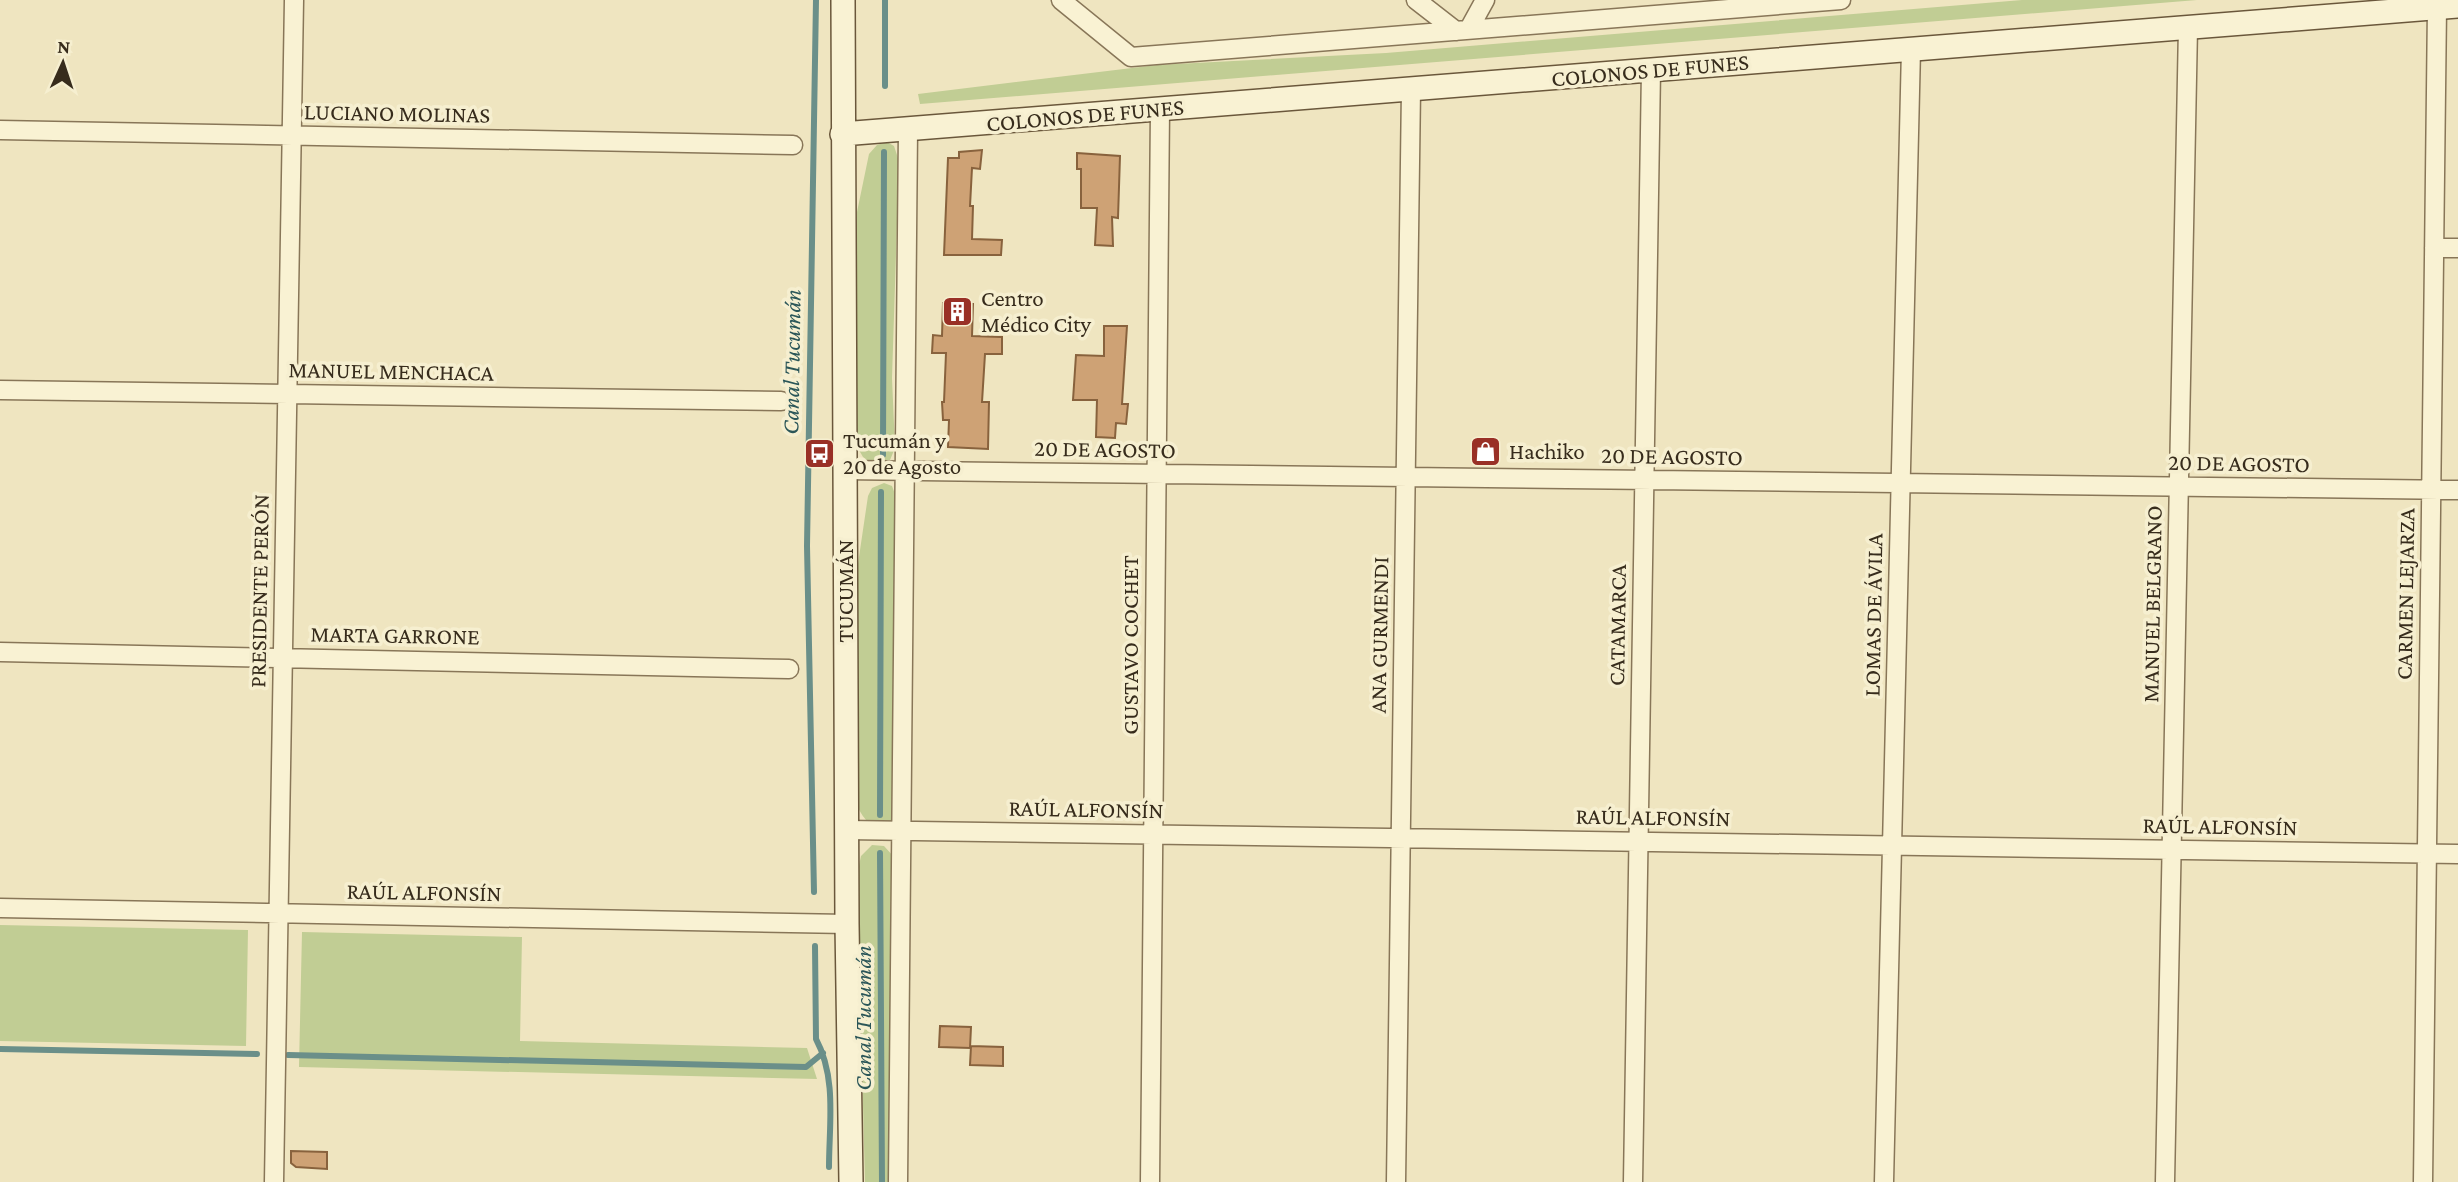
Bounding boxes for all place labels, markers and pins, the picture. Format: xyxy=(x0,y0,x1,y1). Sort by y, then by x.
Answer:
place label: Centro Médico City xyxy=(981,285,1092,337)
building icon: Centro Médico City xyxy=(941,294,975,328)
place label: Tucumán y 20 de Agosto xyxy=(843,427,961,479)
shop icon: Hachiko xyxy=(1469,434,1503,468)
bus stop icon: Tucumán y 20 de Agosto xyxy=(803,436,837,470)
place label: Hachiko xyxy=(1509,438,1585,464)

